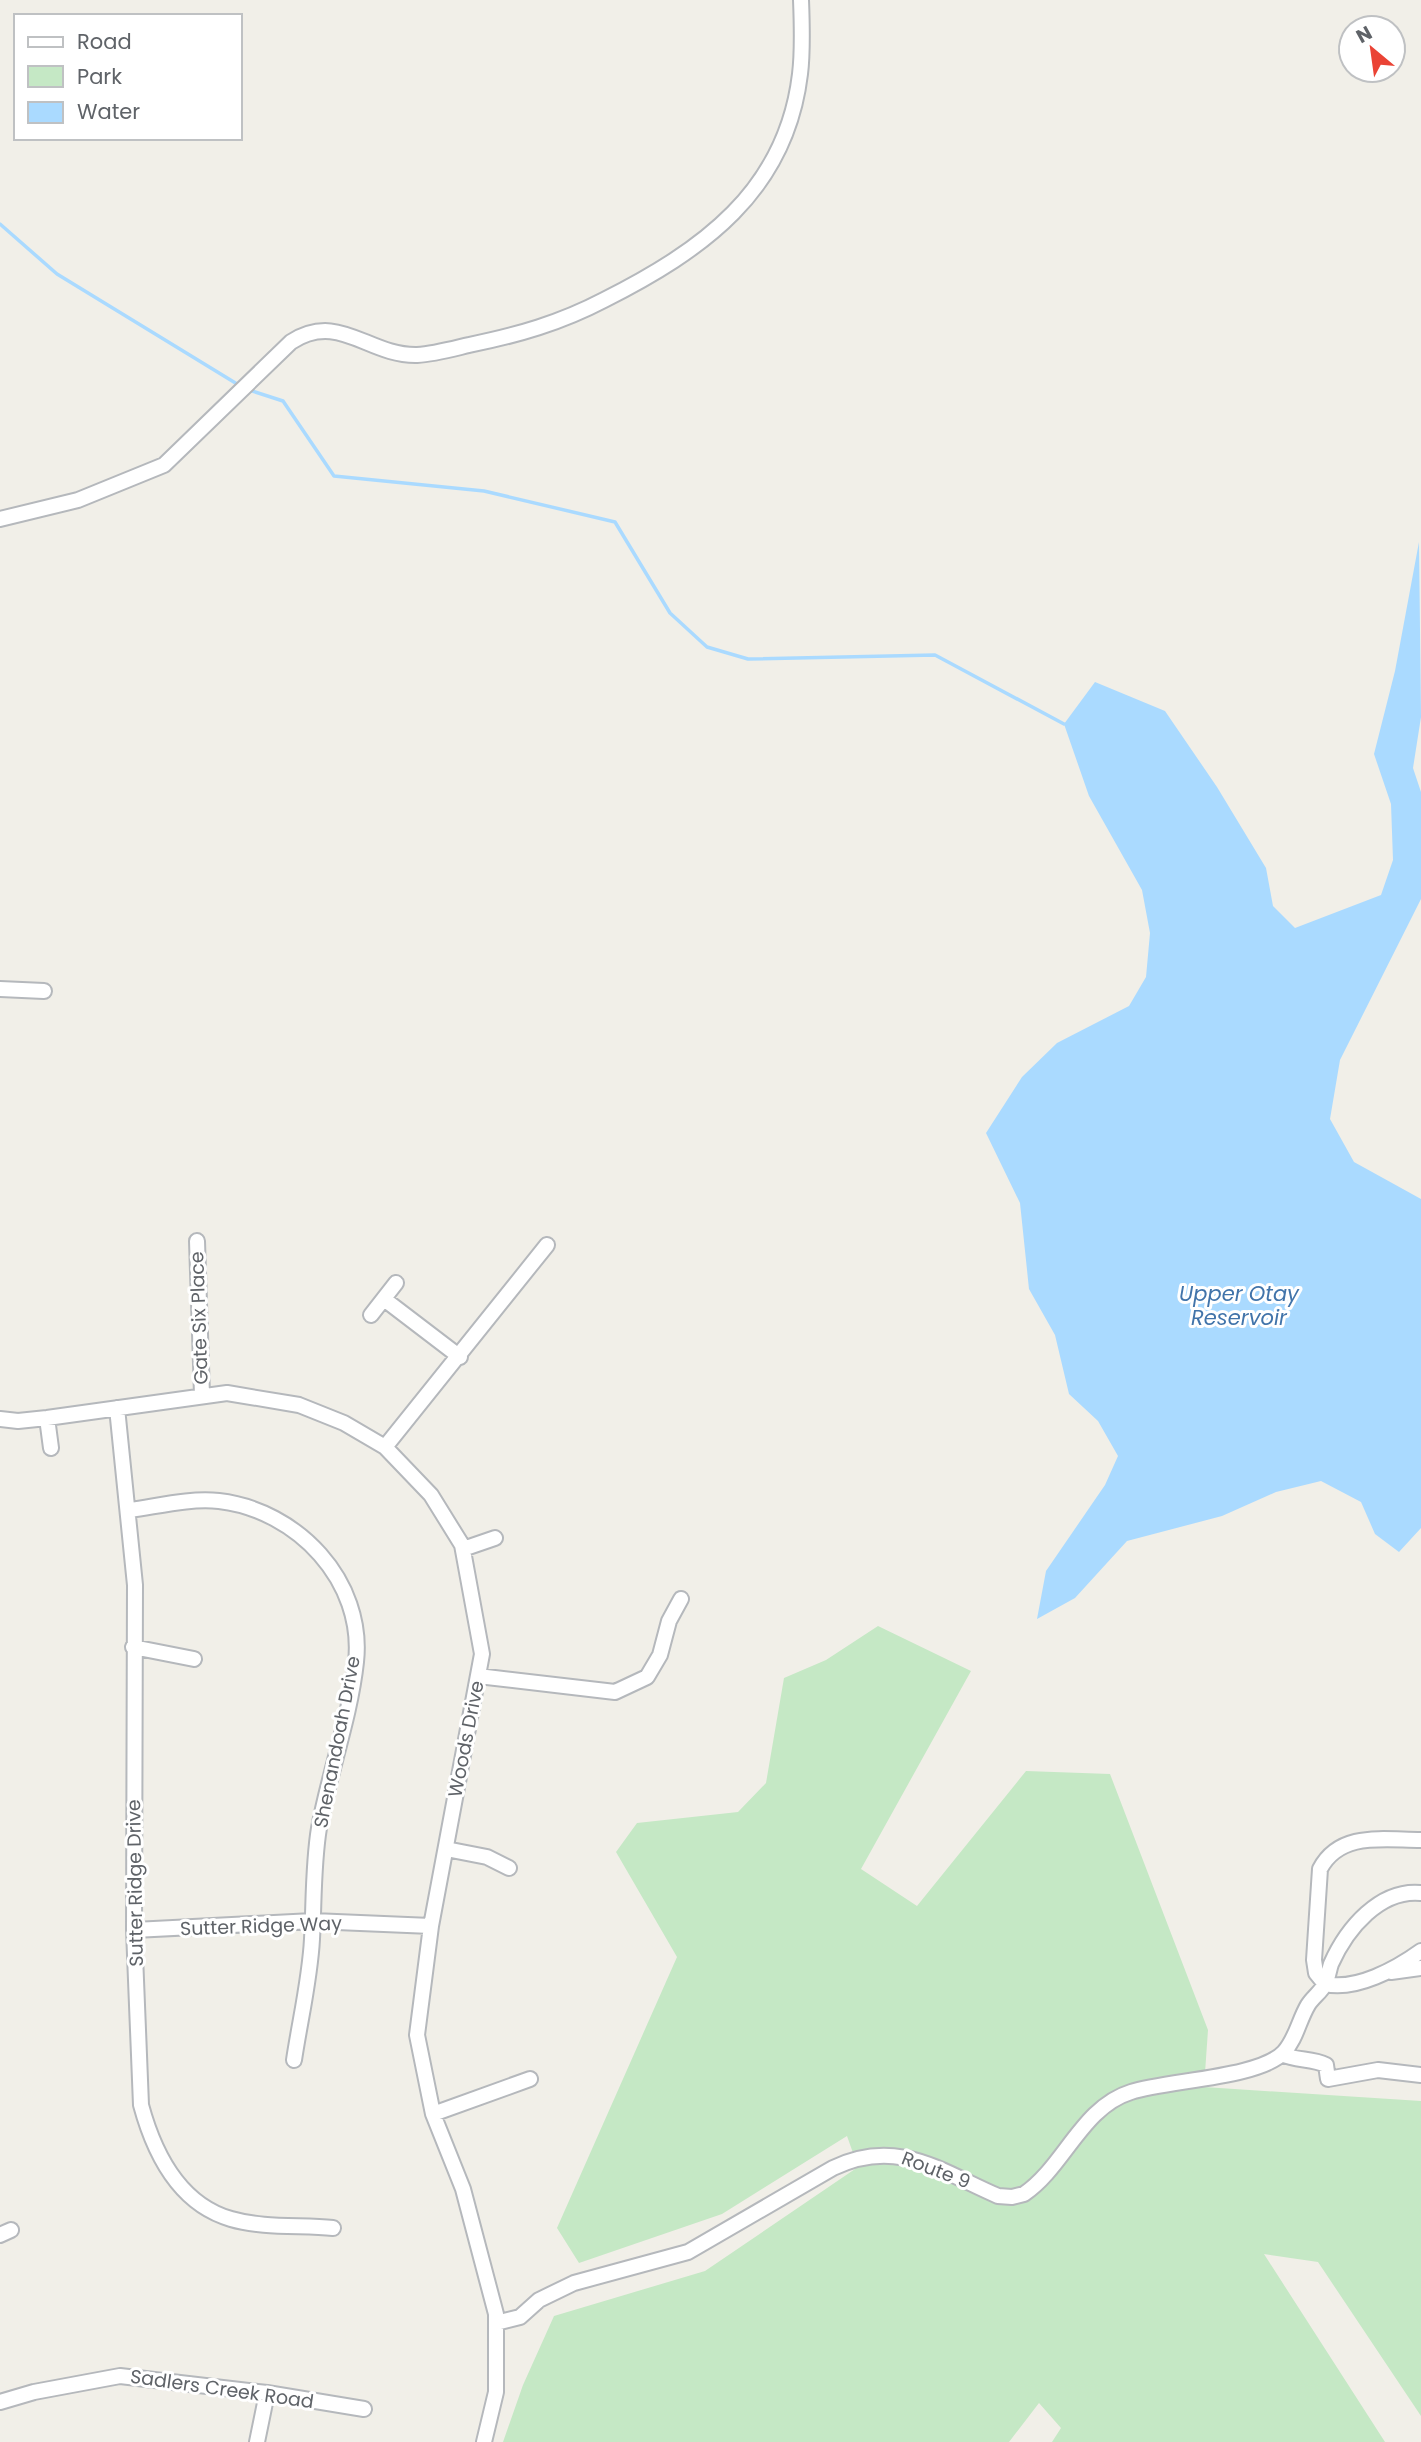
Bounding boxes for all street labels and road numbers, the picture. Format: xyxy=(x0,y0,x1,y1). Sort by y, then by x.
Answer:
street label: Gate Six Place xyxy=(183,1251,215,1385)
street label: Shenandoah Drive xyxy=(307,1654,367,1830)
street label: Woods Drive xyxy=(441,1678,491,1800)
street label: Sutter Ridge Drive xyxy=(120,1799,150,1967)
street label: Sutter Ridge Way xyxy=(180,1910,343,1942)
street label: Route 9 xyxy=(898,2145,974,2195)
street label: Sadlers Creek Road xyxy=(129,2363,315,2415)

